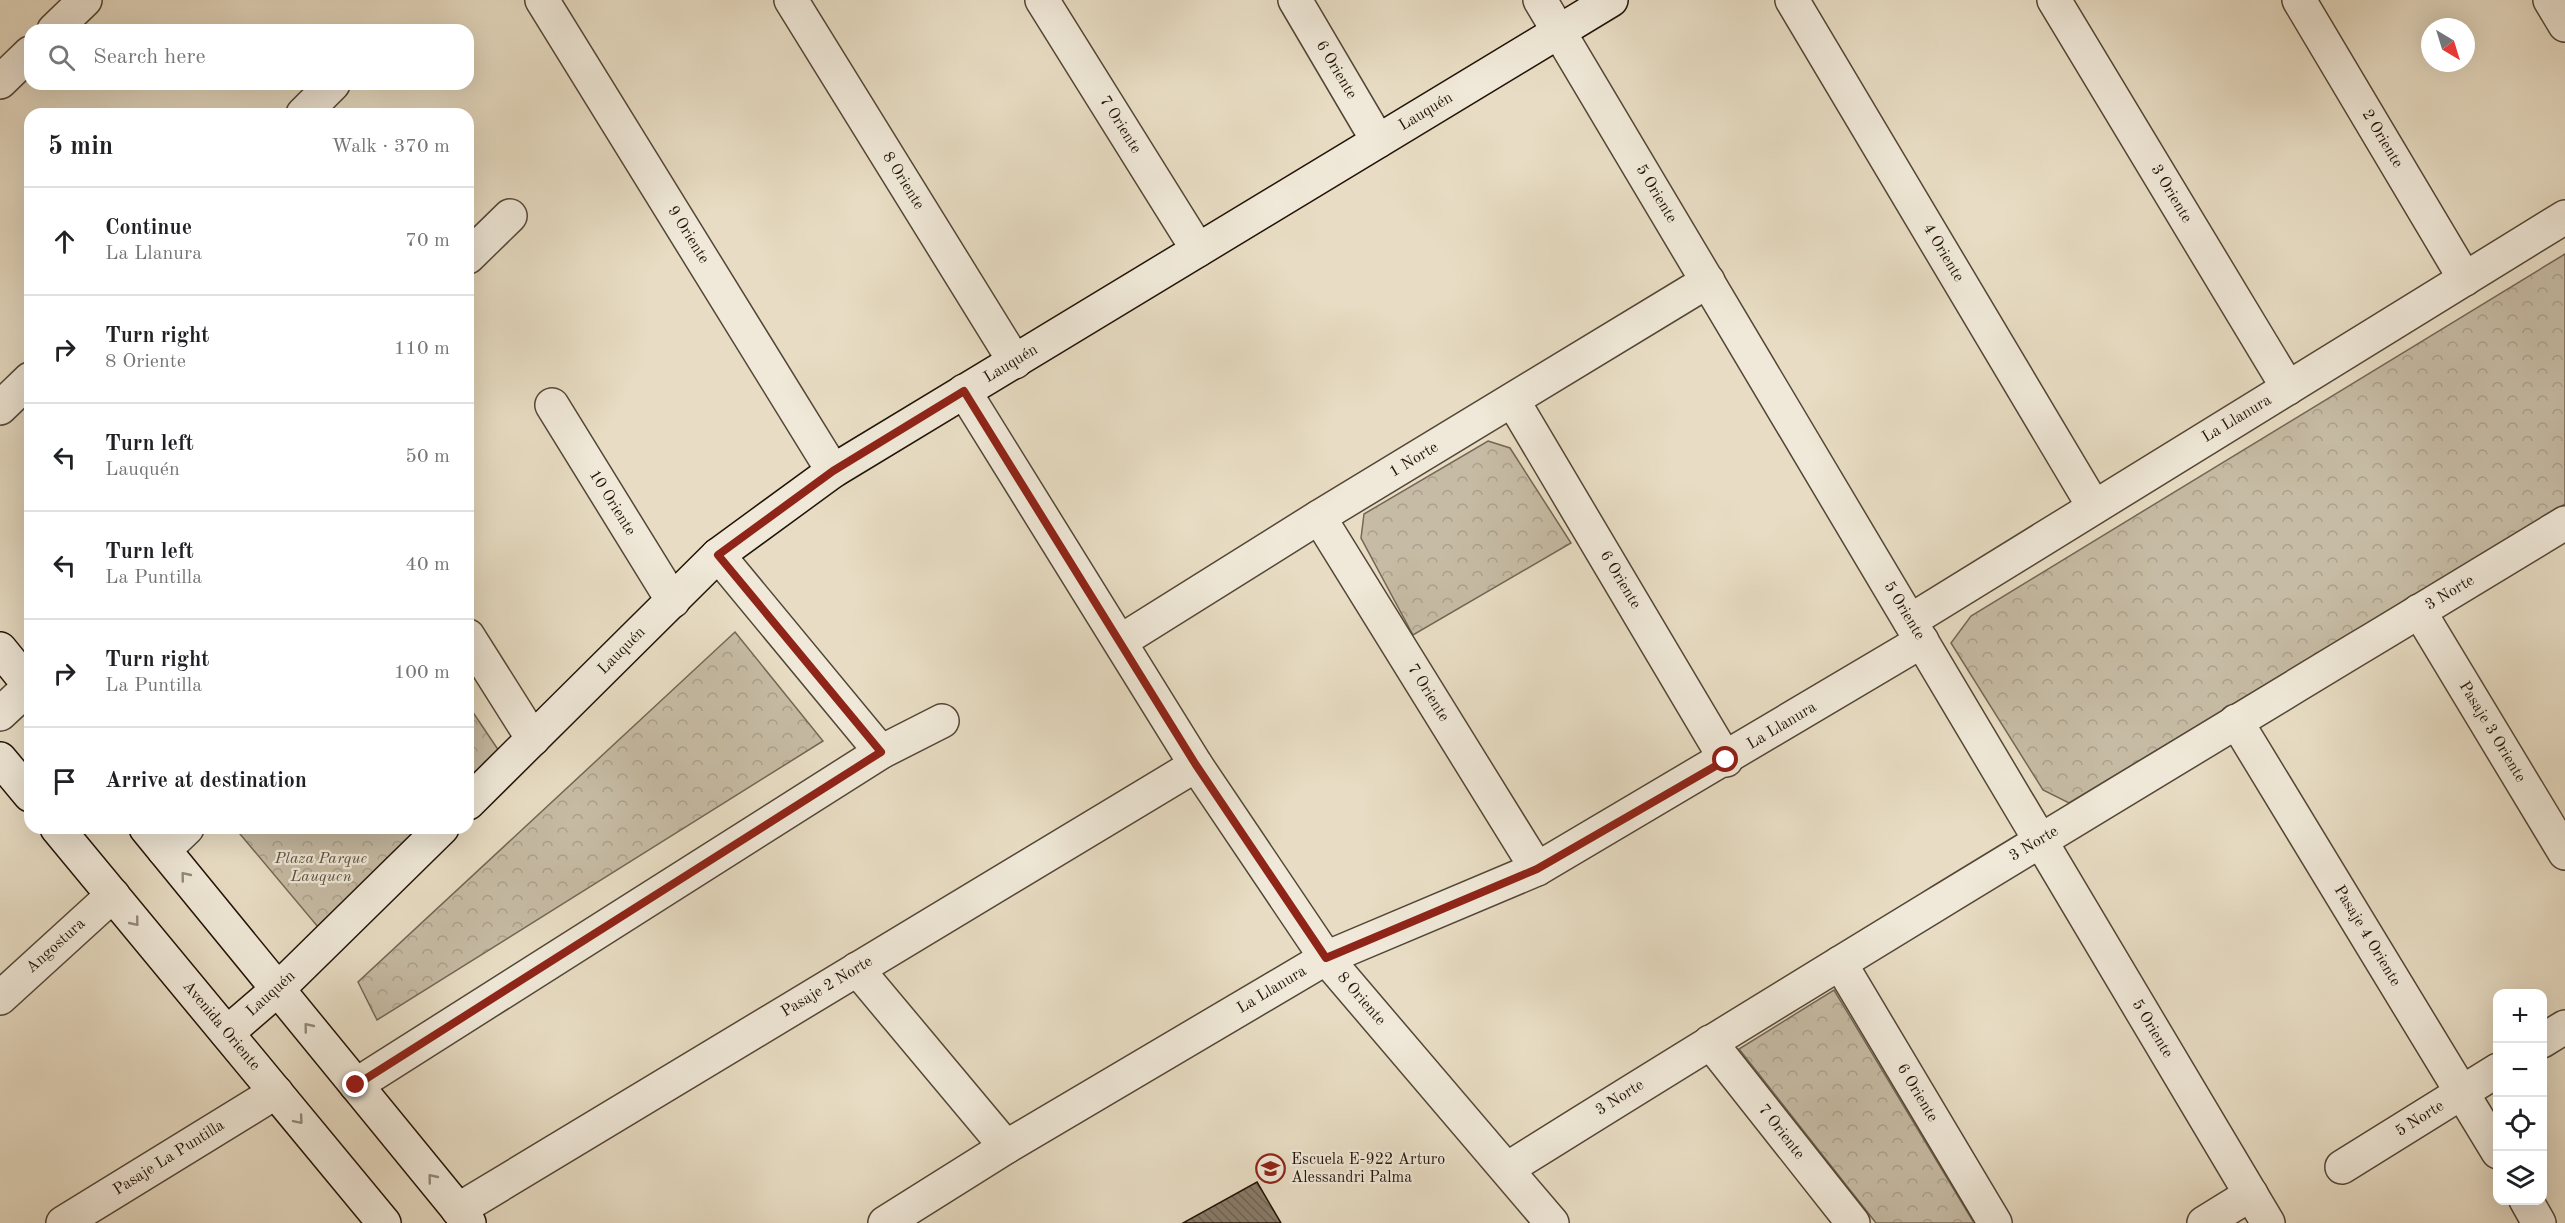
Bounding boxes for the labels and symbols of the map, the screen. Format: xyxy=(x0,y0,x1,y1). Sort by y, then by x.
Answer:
north arrow xyxy=(2421,18,2475,72)
street label: 6 Oriente xyxy=(1312,38,1360,102)
street label: Lauquén xyxy=(1396,90,1456,134)
street label: 7 Oriente xyxy=(1096,93,1144,157)
street label: 2 Oriente xyxy=(2358,107,2406,171)
street label: 8 Oriente xyxy=(879,149,927,213)
street label: 5 Oriente xyxy=(1632,162,1680,226)
street label: 3 Oriente xyxy=(2147,162,2195,226)
street label: 9 Oriente xyxy=(664,203,712,267)
street label: 4 Oriente xyxy=(1919,221,1967,285)
street label: Lauquén xyxy=(981,342,1041,386)
street label: La Llanura xyxy=(2200,392,2274,446)
street label: 1 Norte xyxy=(1387,439,1441,481)
street label: 10 Oriente xyxy=(586,467,638,539)
street label: 6 Oriente xyxy=(1596,548,1644,612)
street label: 3 Norte xyxy=(2423,572,2477,614)
street label: 5 Oriente xyxy=(1880,579,1928,643)
street label: Lauquén xyxy=(595,624,649,678)
street label: 7 Oriente xyxy=(1404,661,1452,725)
street label: Pasaje 3 Oriente xyxy=(2456,679,2528,785)
street label: La Llanura xyxy=(1745,699,1819,753)
route start xyxy=(1712,746,1738,772)
street label: 3 Norte xyxy=(2007,823,2061,865)
park label: Plaza Parque Lauquen xyxy=(274,851,368,885)
one-way arrow xyxy=(181,871,192,882)
street label: Pasaje 4 Oriente xyxy=(2331,883,2403,989)
one-way arrow xyxy=(127,915,138,926)
street label: Angostura xyxy=(24,916,89,976)
street label: Pasaje 2 Norte xyxy=(779,954,875,1020)
street label: La Llanura xyxy=(1235,963,1309,1017)
street label: Lauquén xyxy=(243,968,299,1020)
street label: 8 Oriente xyxy=(1334,969,1388,1029)
street label: Avenida Oriente xyxy=(179,978,263,1074)
street label: 5 Oriente xyxy=(2128,997,2176,1061)
one-way arrow xyxy=(305,1022,316,1033)
street label: 6 Oriente xyxy=(1893,1061,1941,1125)
route end xyxy=(342,1071,368,1097)
street label: 3 Norte xyxy=(1593,1077,1647,1119)
street label: 5 Norte xyxy=(2393,1098,2447,1140)
street label: 7 Oriente xyxy=(1755,1102,1807,1162)
one-way arrow xyxy=(292,1113,303,1124)
street label: Pasaje La Puntilla xyxy=(111,1117,227,1199)
place label: Escuela E-922 Arturo Alessandri Palma xyxy=(1291,1152,1445,1186)
school or university icon: Escuela E-922 Arturo Alessandri Palma xyxy=(1254,1153,1286,1185)
one-way arrow xyxy=(428,1174,439,1185)

